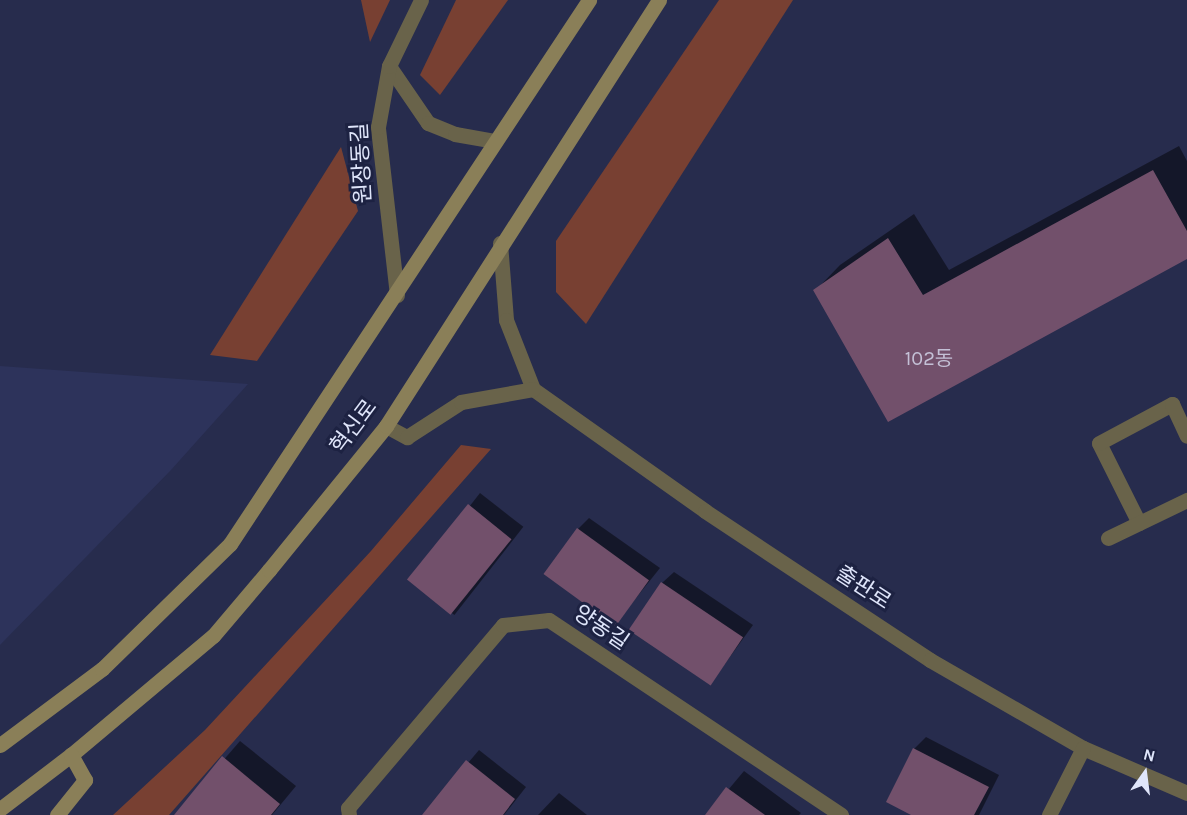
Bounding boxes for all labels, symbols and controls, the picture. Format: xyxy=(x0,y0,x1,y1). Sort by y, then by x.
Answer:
street label: 원장동길 xyxy=(347,122,377,204)
house number: 102동 xyxy=(905,346,953,370)
street label: 혁신로 xyxy=(325,395,383,459)
street label: 출판로 xyxy=(830,560,896,616)
street label: 양동길 xyxy=(568,600,634,656)
north arrow xyxy=(1115,743,1175,803)
text: N xyxy=(1142,744,1157,766)

